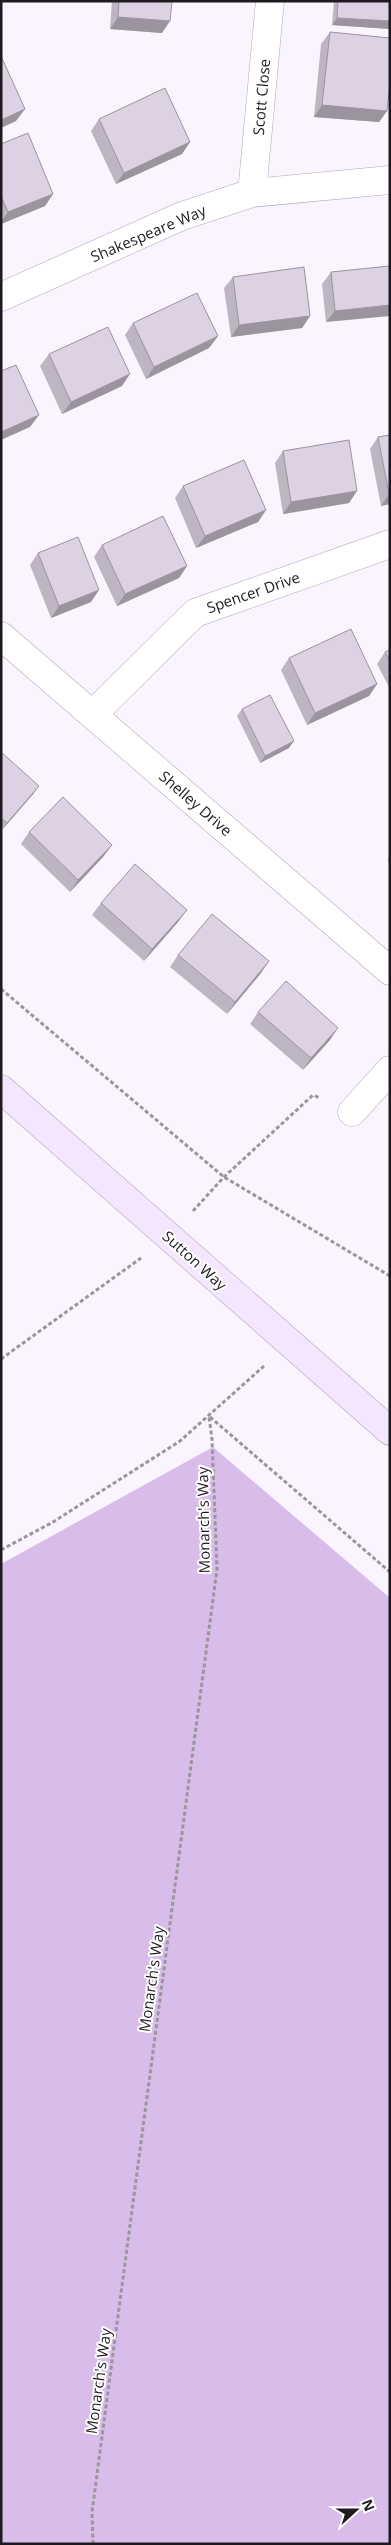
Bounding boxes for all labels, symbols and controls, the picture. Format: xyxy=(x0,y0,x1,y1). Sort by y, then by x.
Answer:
street label: Scott Close xyxy=(248,58,274,136)
street label: Shakespeare Way xyxy=(87,200,209,266)
street label: Spencer Drive xyxy=(204,567,302,617)
street label: Shelley Drive xyxy=(155,766,237,840)
street label: Sutton Way xyxy=(159,1226,232,1294)
street label: Monarch's Way xyxy=(192,1466,214,1573)
street label: Monarch's Way xyxy=(134,1924,168,2033)
street label: Monarch's Way xyxy=(81,2326,115,2435)
north arrow xyxy=(331,2485,381,2535)
text: N xyxy=(358,2496,380,2514)

